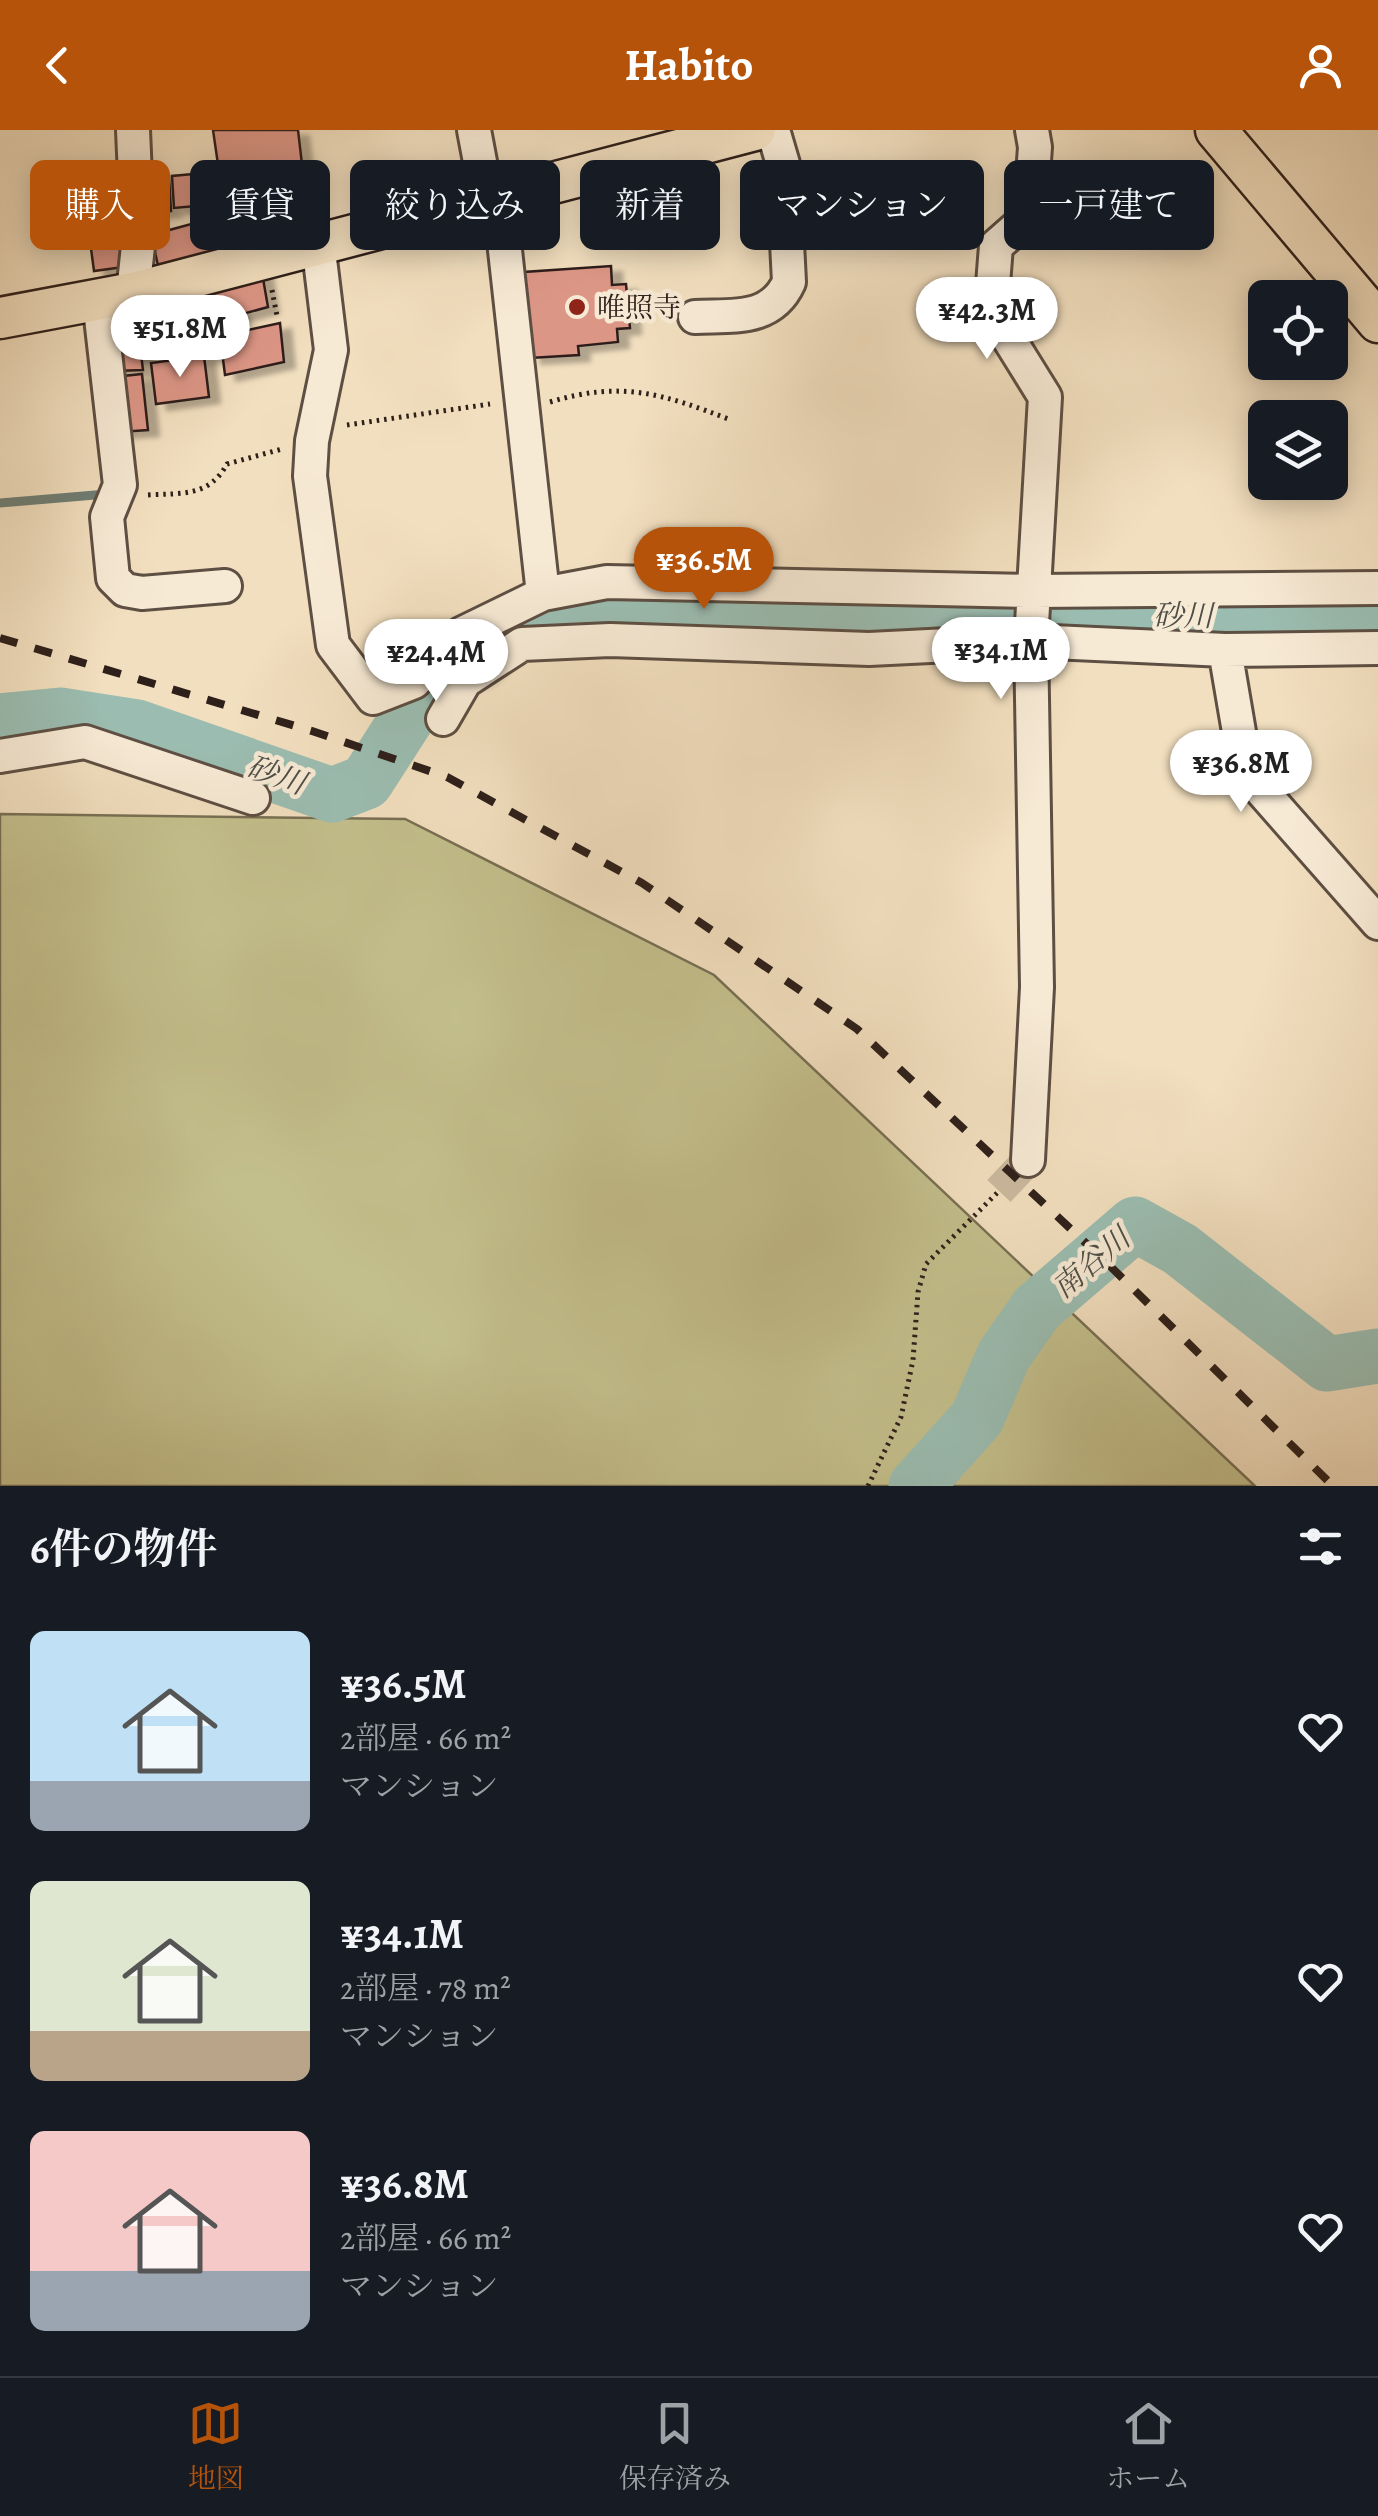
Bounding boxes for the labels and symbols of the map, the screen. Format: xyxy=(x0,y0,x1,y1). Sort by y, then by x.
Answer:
pin: ¥42.3M xyxy=(906,277,1068,362)
place label: 唯照寺 xyxy=(597,289,681,327)
pin: ¥51.8M xyxy=(99,295,261,380)
marker: 唯照寺 xyxy=(566,296,588,318)
pin: ¥36.5M xyxy=(623,527,785,612)
water label: 砂川 xyxy=(1153,596,1216,636)
pin: ¥34.1M xyxy=(920,617,1082,702)
pin: ¥24.4M xyxy=(355,619,517,704)
pin: ¥36.8M xyxy=(1160,730,1322,815)
water label: 砂川 xyxy=(241,746,314,805)
water label: 南谷川 xyxy=(1044,1217,1141,1307)

